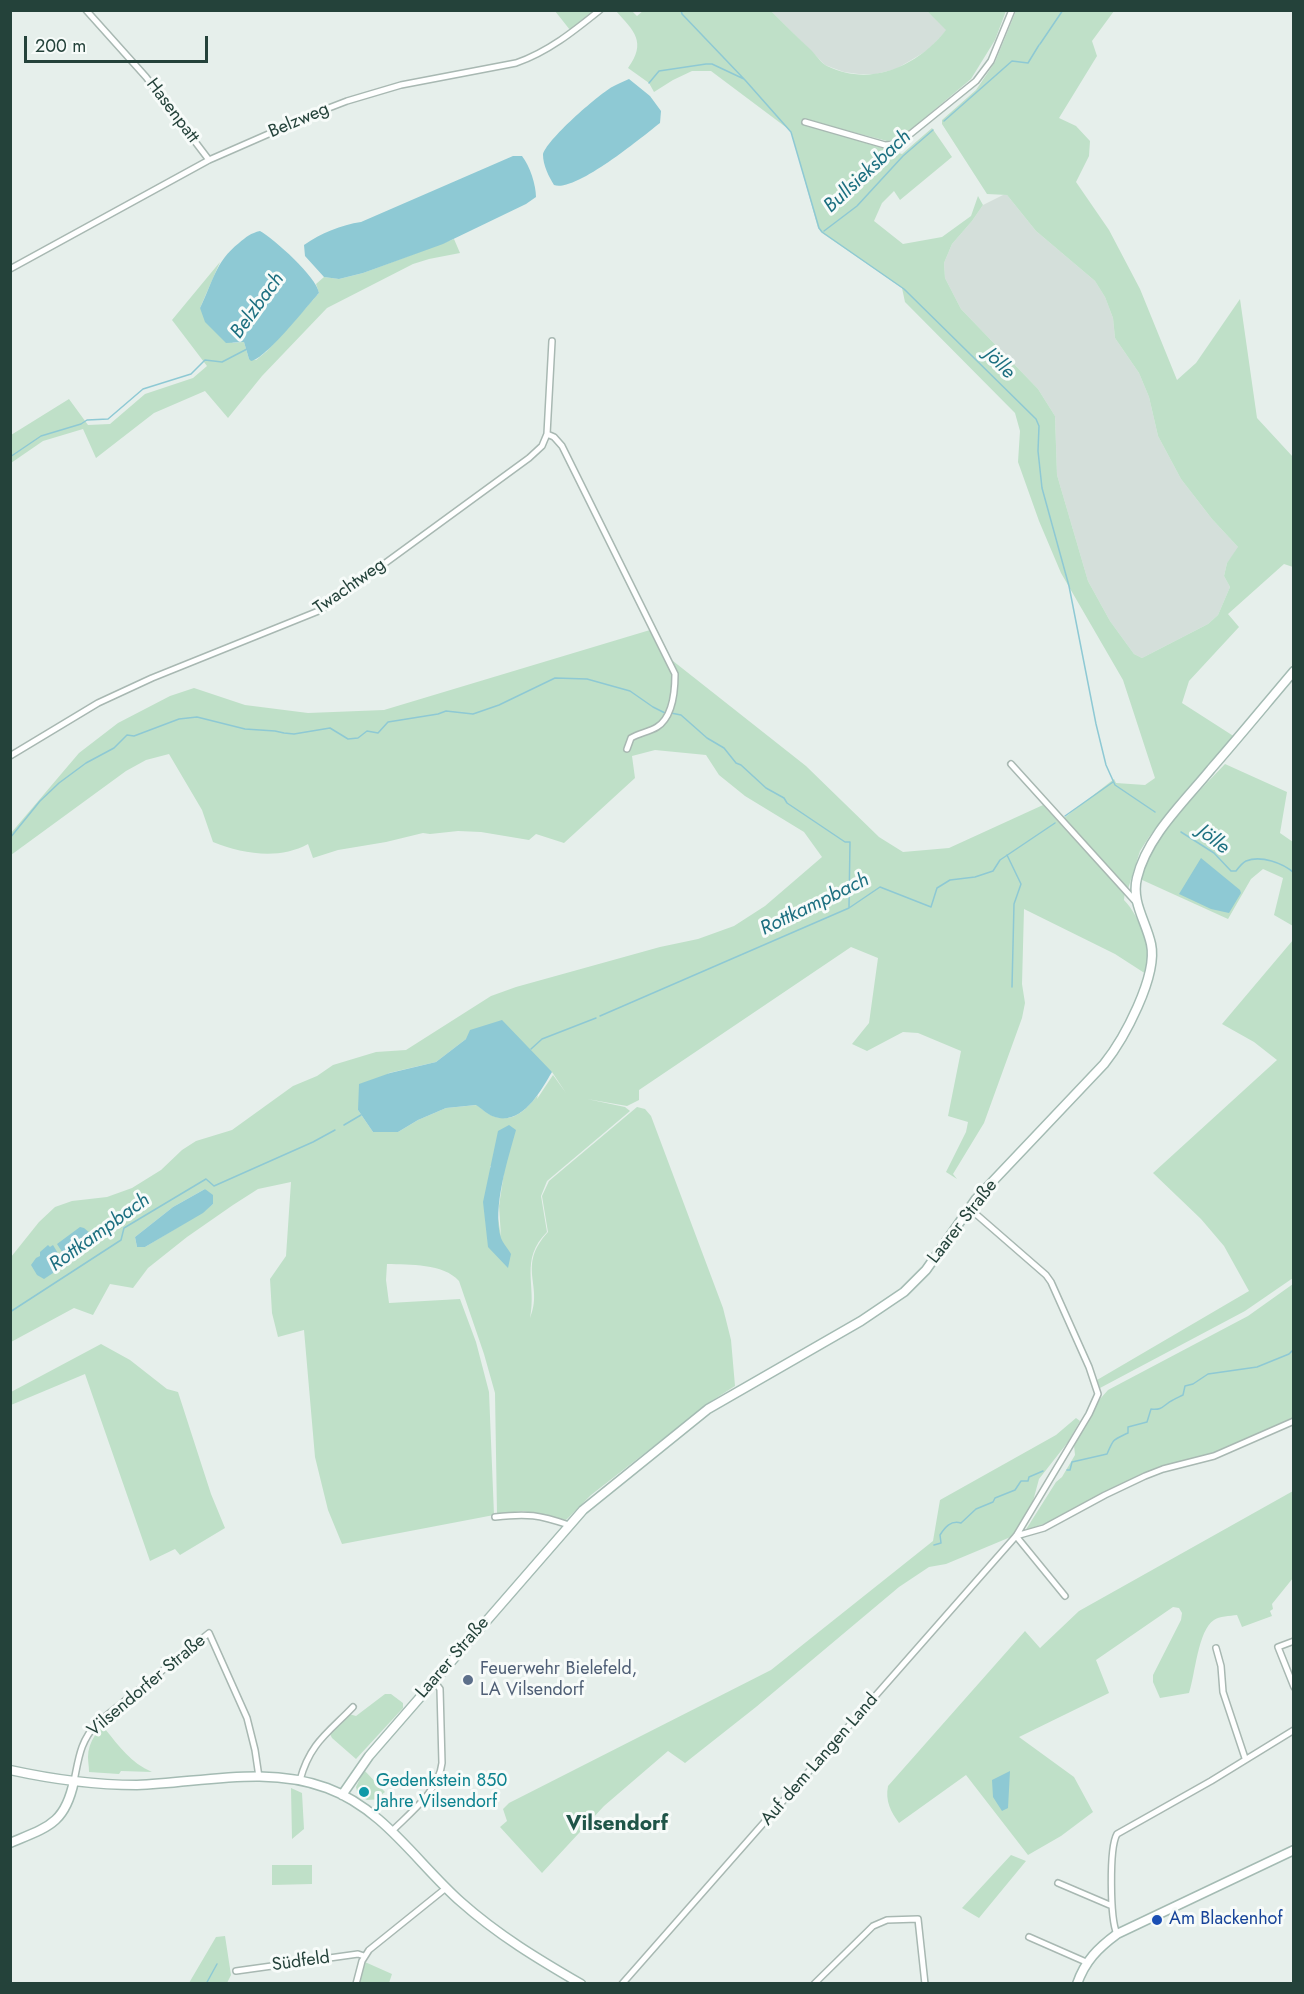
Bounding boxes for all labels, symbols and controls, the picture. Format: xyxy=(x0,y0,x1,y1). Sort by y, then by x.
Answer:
scale bar xyxy=(27,24,212,62)
text: 200 m xyxy=(35,33,86,59)
street label: Hasenpatt xyxy=(141,75,203,147)
street label: Belzweg xyxy=(266,99,332,143)
water label: Bullsieksbach xyxy=(819,125,917,219)
water label: Belzbach xyxy=(226,268,290,344)
water label: Jölle xyxy=(978,343,1020,385)
street label: Twachtweg xyxy=(310,554,390,620)
water label: Jölle xyxy=(1192,820,1234,860)
water label: Rottkampbach xyxy=(757,868,873,942)
street label: Laarer Straße xyxy=(924,1176,1002,1268)
water label: Rottkampbach xyxy=(45,1189,155,1277)
street label: Laarer Straße xyxy=(412,1613,494,1703)
street label: Vilsendorfer Straße xyxy=(84,1630,210,1742)
place label: Feuerwehr Bielefeld, LA Vilsendorf xyxy=(480,1659,637,1702)
marker: Feuerwehr Bielefeld, LA Vilsendorf xyxy=(461,1673,475,1687)
street label: Auf dem Langen Land xyxy=(757,1690,883,1830)
place label: Gedenkstein 850 Jahre Vilsendorf xyxy=(376,1771,507,1814)
marker: Gedenkstein 850 Jahre Vilsendorf xyxy=(357,1785,371,1799)
district label: Vilsendorf xyxy=(566,1812,668,1838)
place label: Am Blackenhof xyxy=(1169,1909,1283,1931)
marker: Am Blackenhof xyxy=(1150,1913,1164,1927)
street label: Südfeld xyxy=(271,1947,331,1977)

